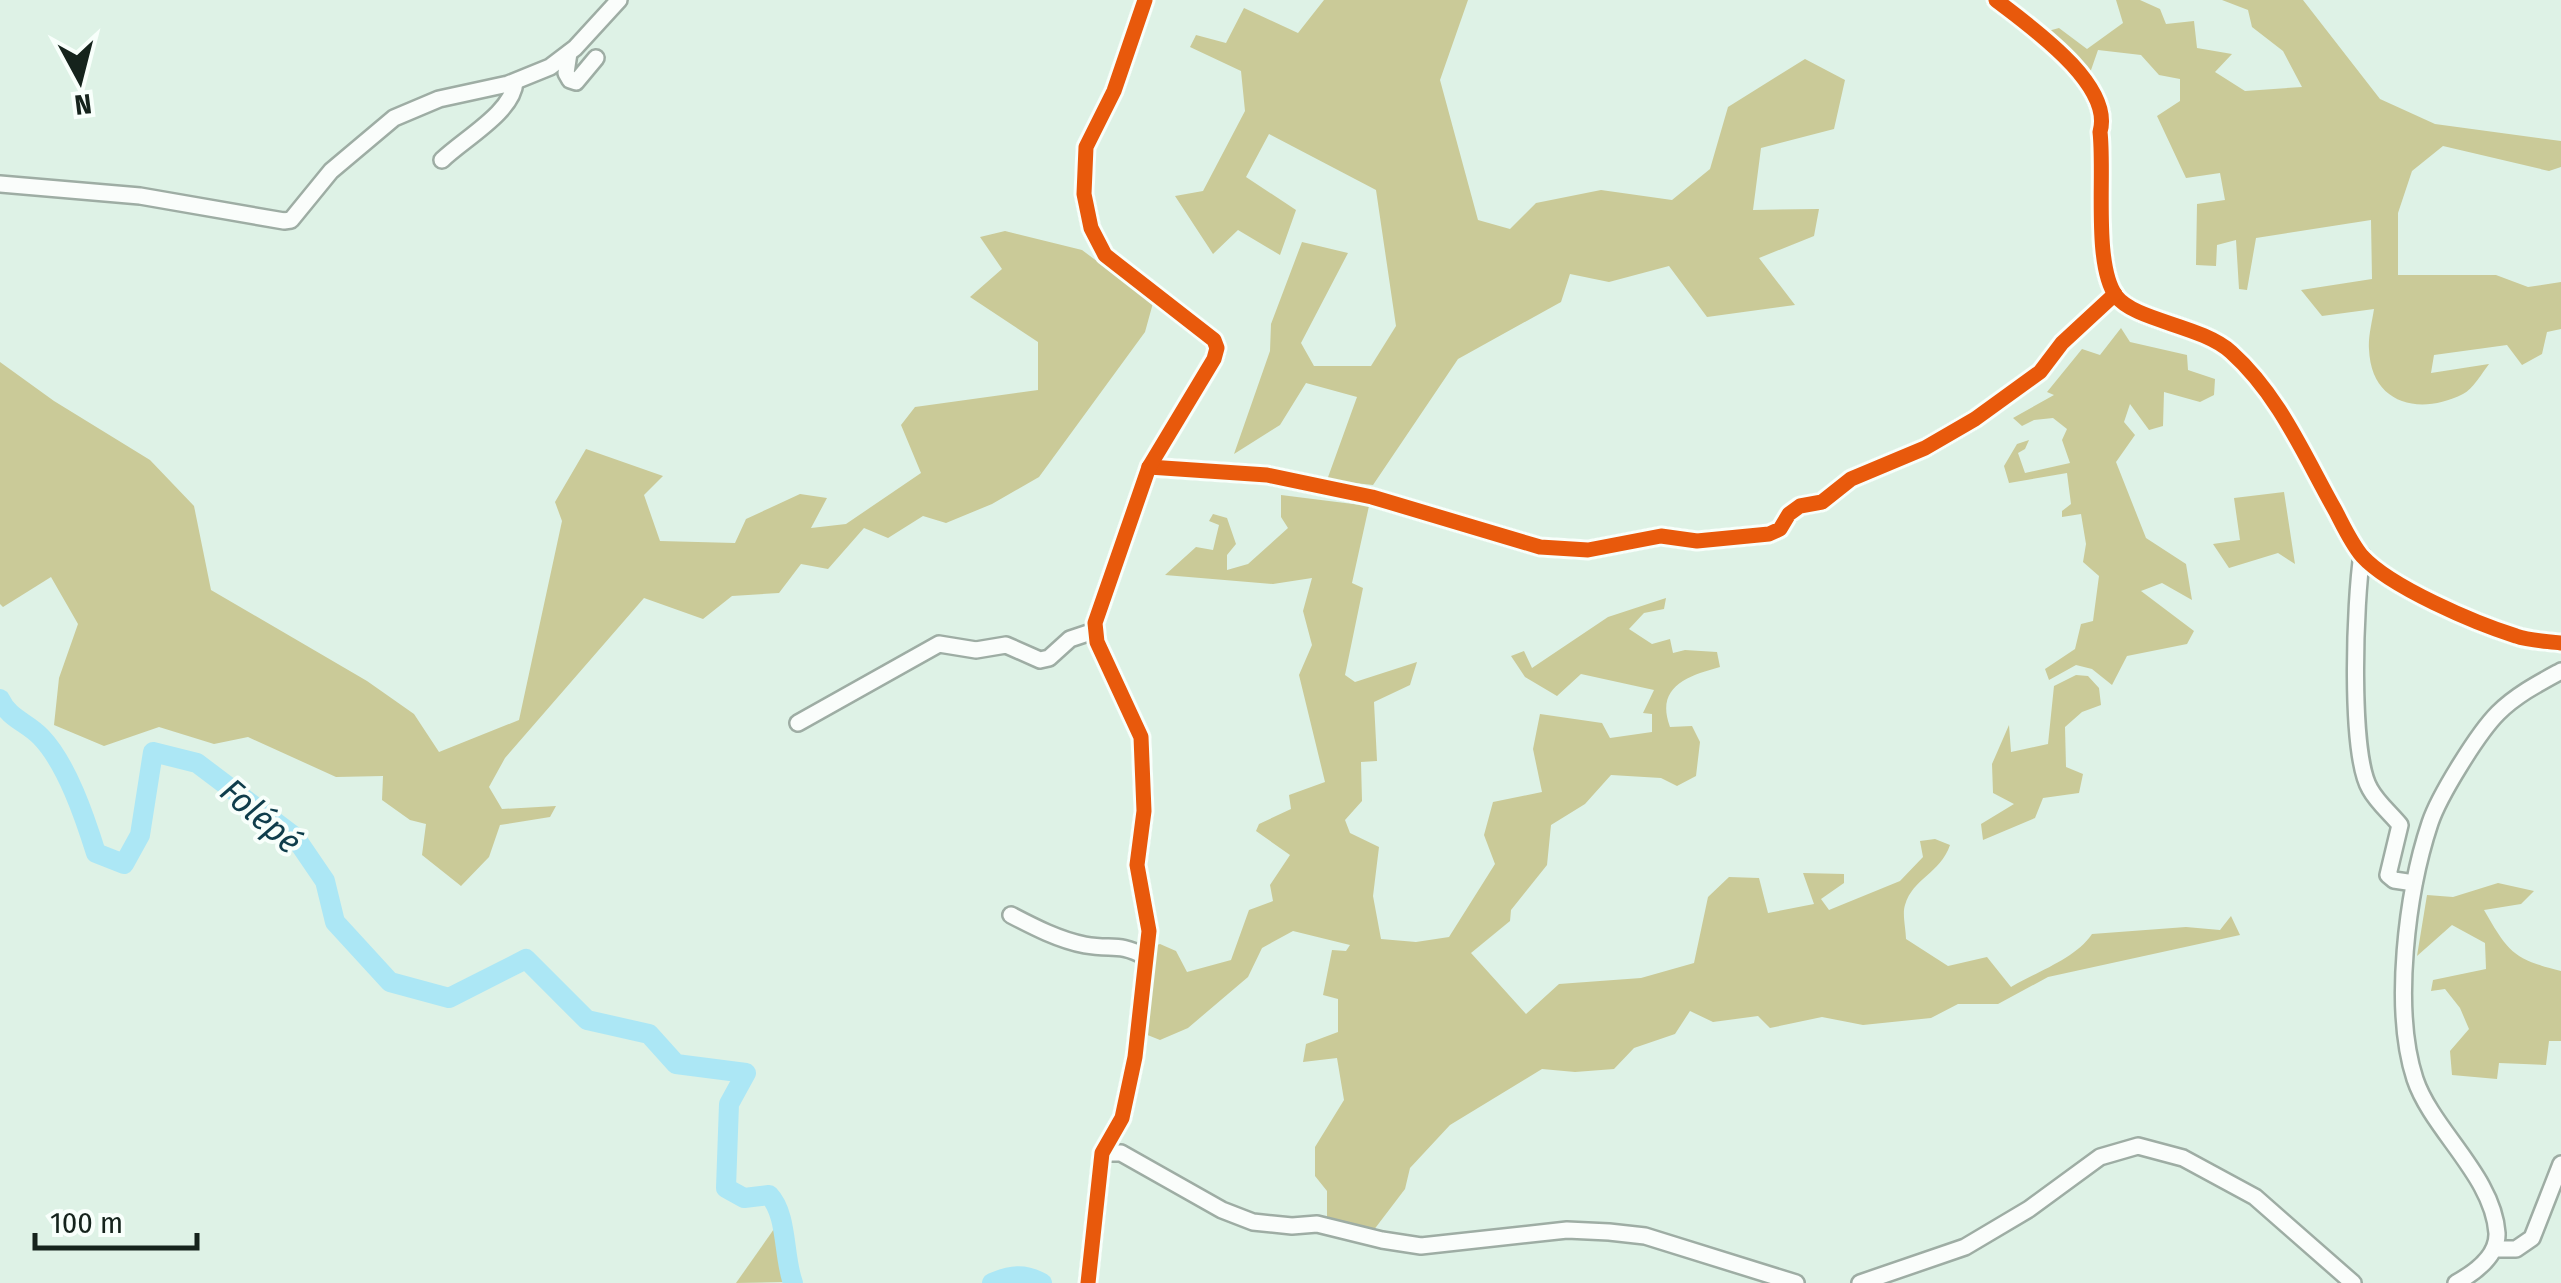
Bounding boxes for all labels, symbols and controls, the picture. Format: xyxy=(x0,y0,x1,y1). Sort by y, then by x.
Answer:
north arrow xyxy=(30,30,130,130)
text: N xyxy=(73,87,93,122)
water label: Folépé xyxy=(212,770,310,862)
scale bar xyxy=(35,1188,198,1250)
text: 100 m xyxy=(50,1205,123,1241)

